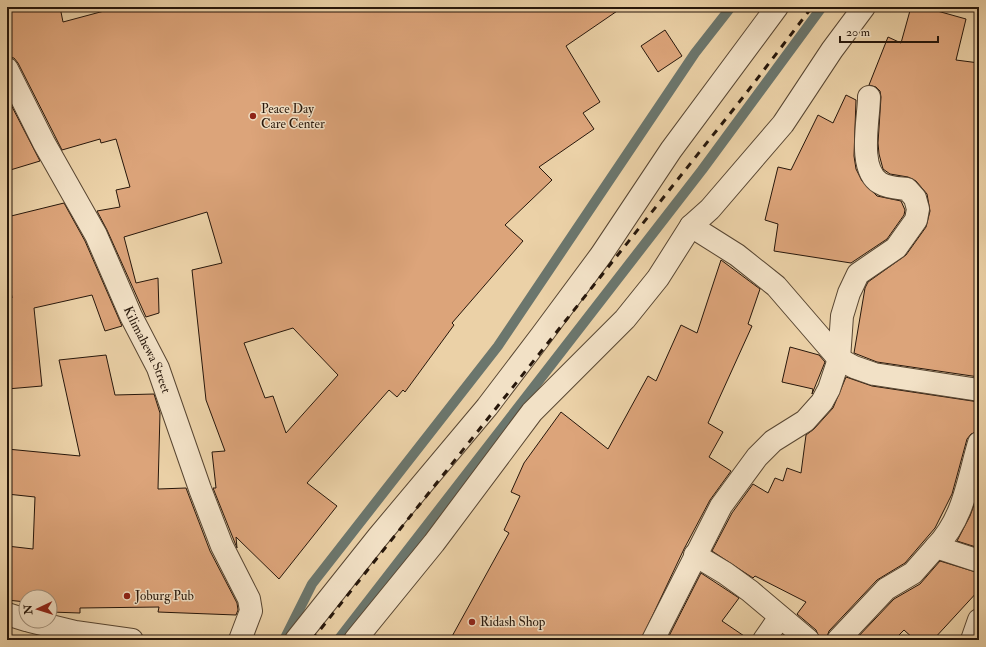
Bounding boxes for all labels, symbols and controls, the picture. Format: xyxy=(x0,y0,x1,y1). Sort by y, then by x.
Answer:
scale bar xyxy=(840,18,938,44)
text: 20 m xyxy=(846,25,871,40)
place label: Peace Day Care Center xyxy=(261,101,325,132)
marker: Peace Day Care Center xyxy=(248,111,258,121)
street label: Kilimahewa Street xyxy=(120,304,174,395)
place label: Joburg Pub xyxy=(134,588,194,604)
north arrow xyxy=(18,589,58,629)
marker: Joburg Pub xyxy=(122,591,132,601)
text: N xyxy=(22,603,35,616)
place label: Ridash Shop xyxy=(480,614,546,631)
marker: Ridash Shop xyxy=(467,617,477,627)

